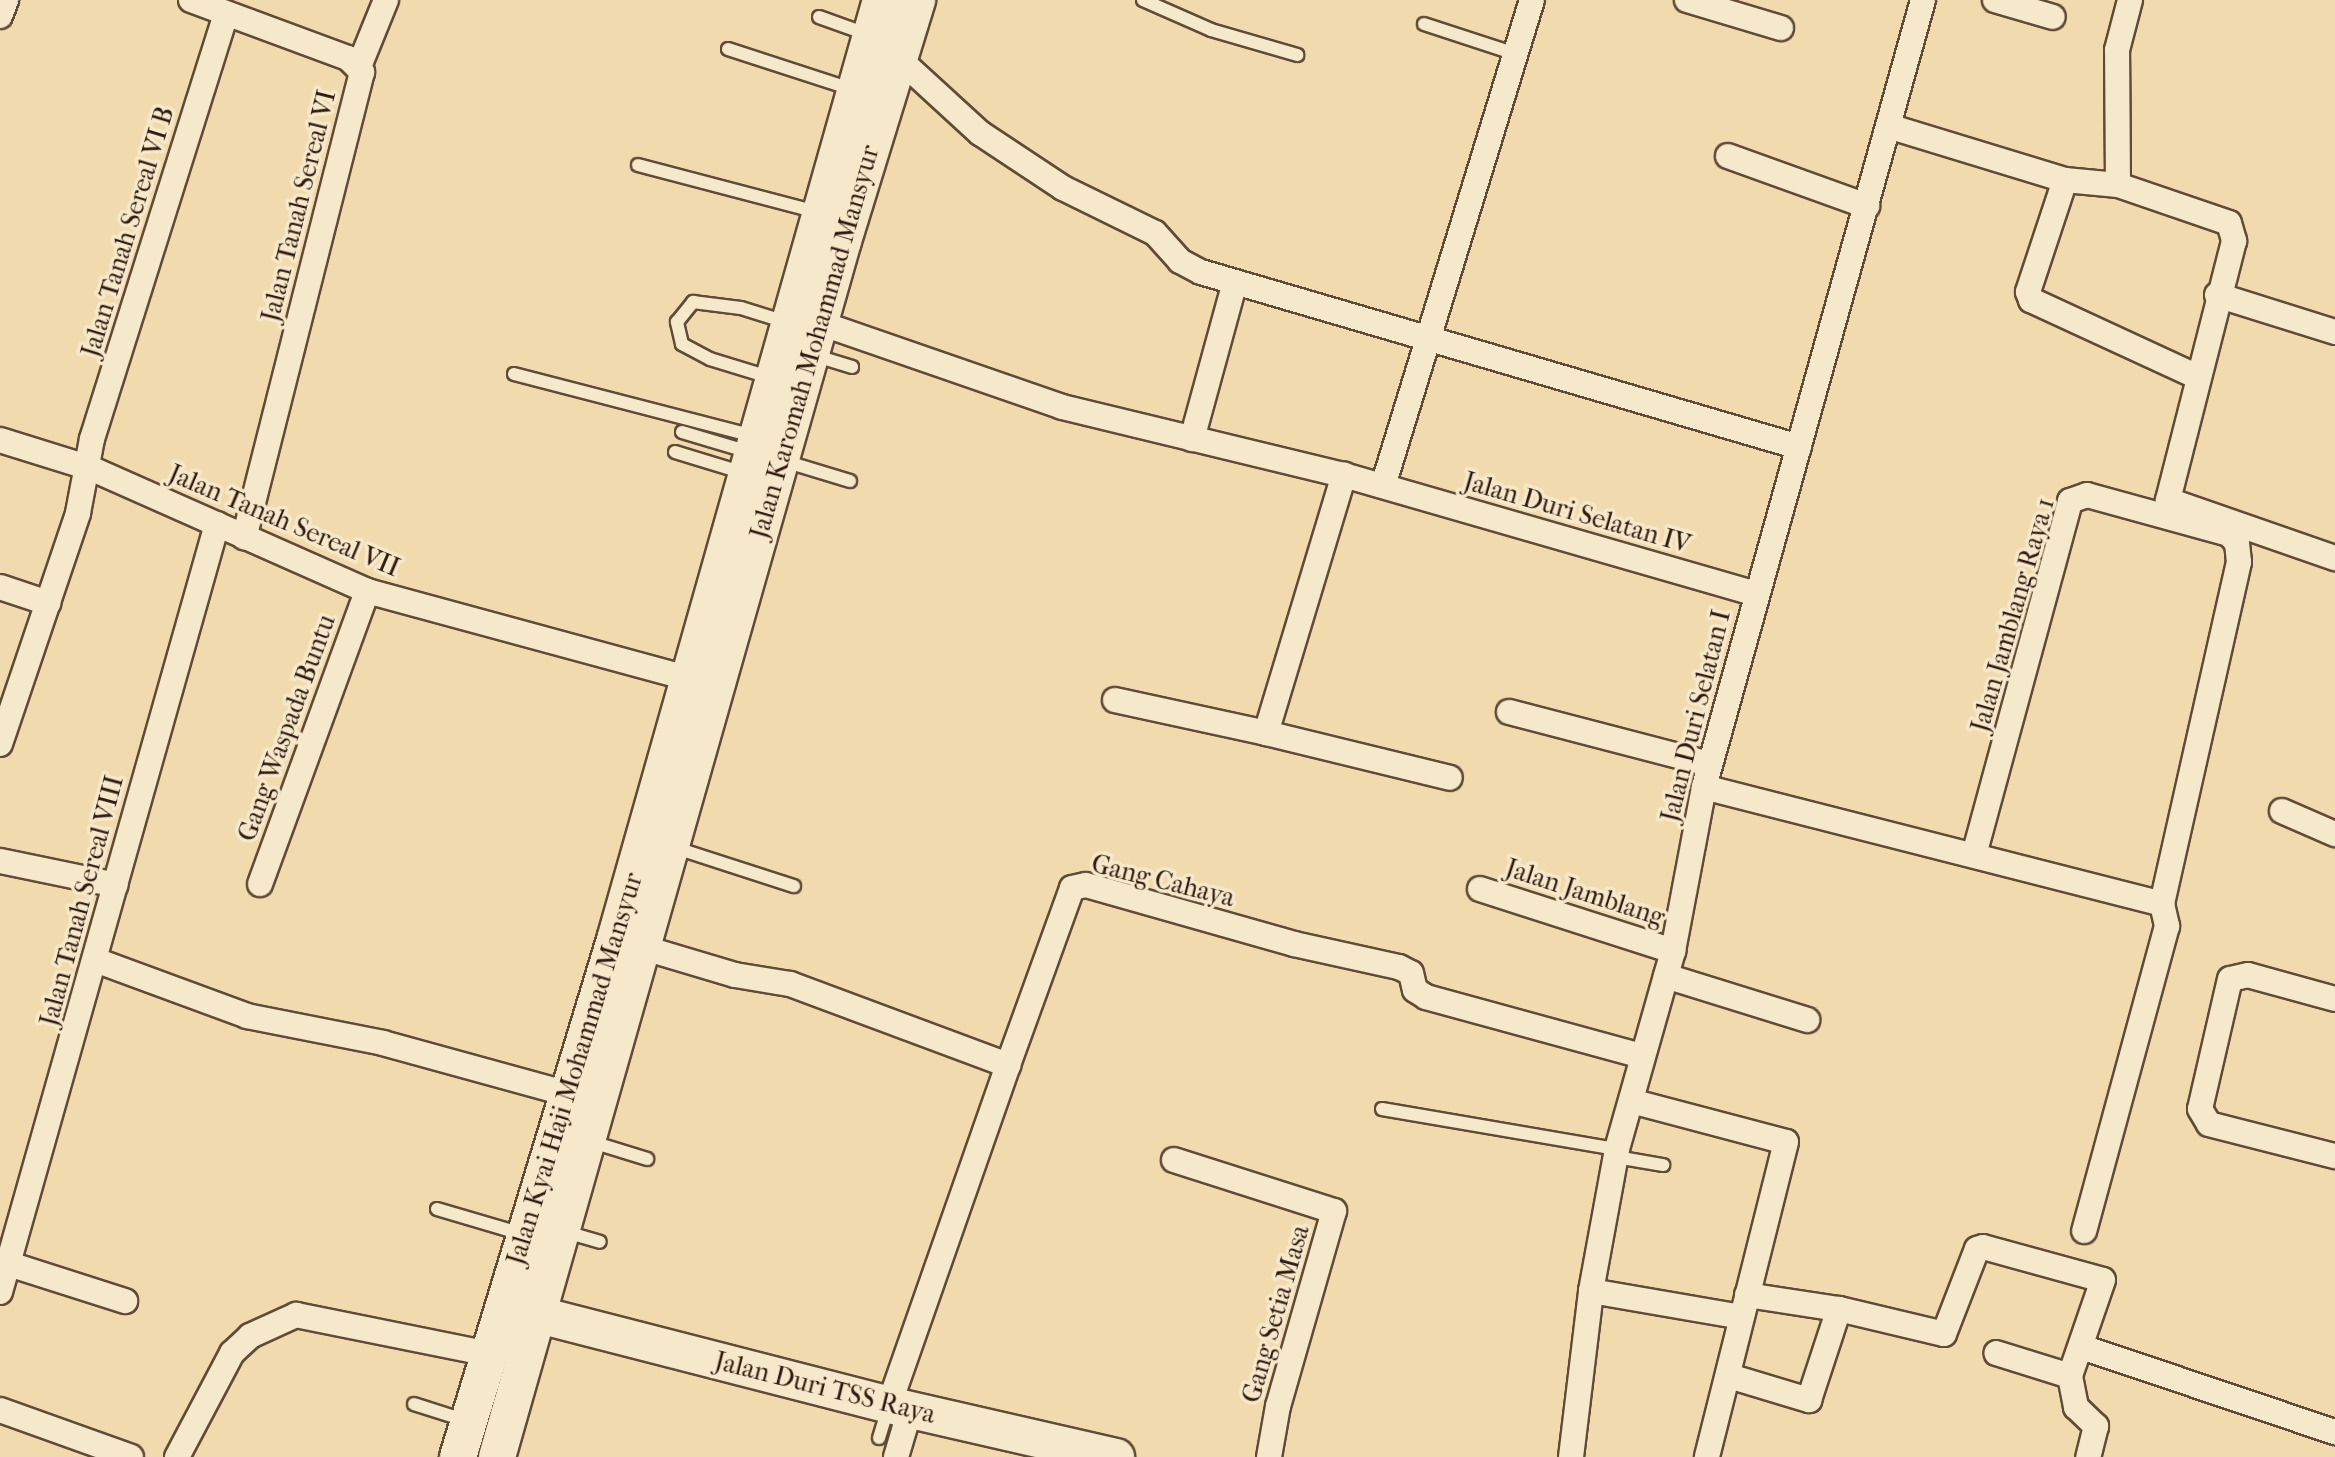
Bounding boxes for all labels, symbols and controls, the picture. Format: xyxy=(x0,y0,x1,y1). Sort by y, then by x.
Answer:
street label: Jalan Tanah Sereal VI xyxy=(255,87,343,325)
street label: Jalan Tanah Sereal VI B xyxy=(75,103,181,361)
street label: Jalan Karomah Mohammad Mansyur xyxy=(744,142,886,542)
street label: Jalan Tanah Sereal VII xyxy=(164,458,404,584)
street label: Jalan Duri Selatan IV xyxy=(1460,466,1694,560)
street label: Jalan Jamblang Raya 1 xyxy=(1965,494,2061,736)
street label: Jalan Duri Selatan I xyxy=(1655,607,1737,825)
street label: Gang Waspada Buntu xyxy=(232,610,342,846)
street label: Jalan Tanah Sereal VIII xyxy=(34,772,130,1030)
street label: Gang Cahaya xyxy=(1088,848,1238,914)
street label: Jalan Jamblang xyxy=(1501,853,1669,933)
street label: Jalan Kyai Haji Mohammad Mansyur xyxy=(500,869,650,1269)
street label: Gang Setia Masa xyxy=(1236,1222,1316,1406)
street label: Jalan Duri TSS Raya xyxy=(711,1345,939,1431)

